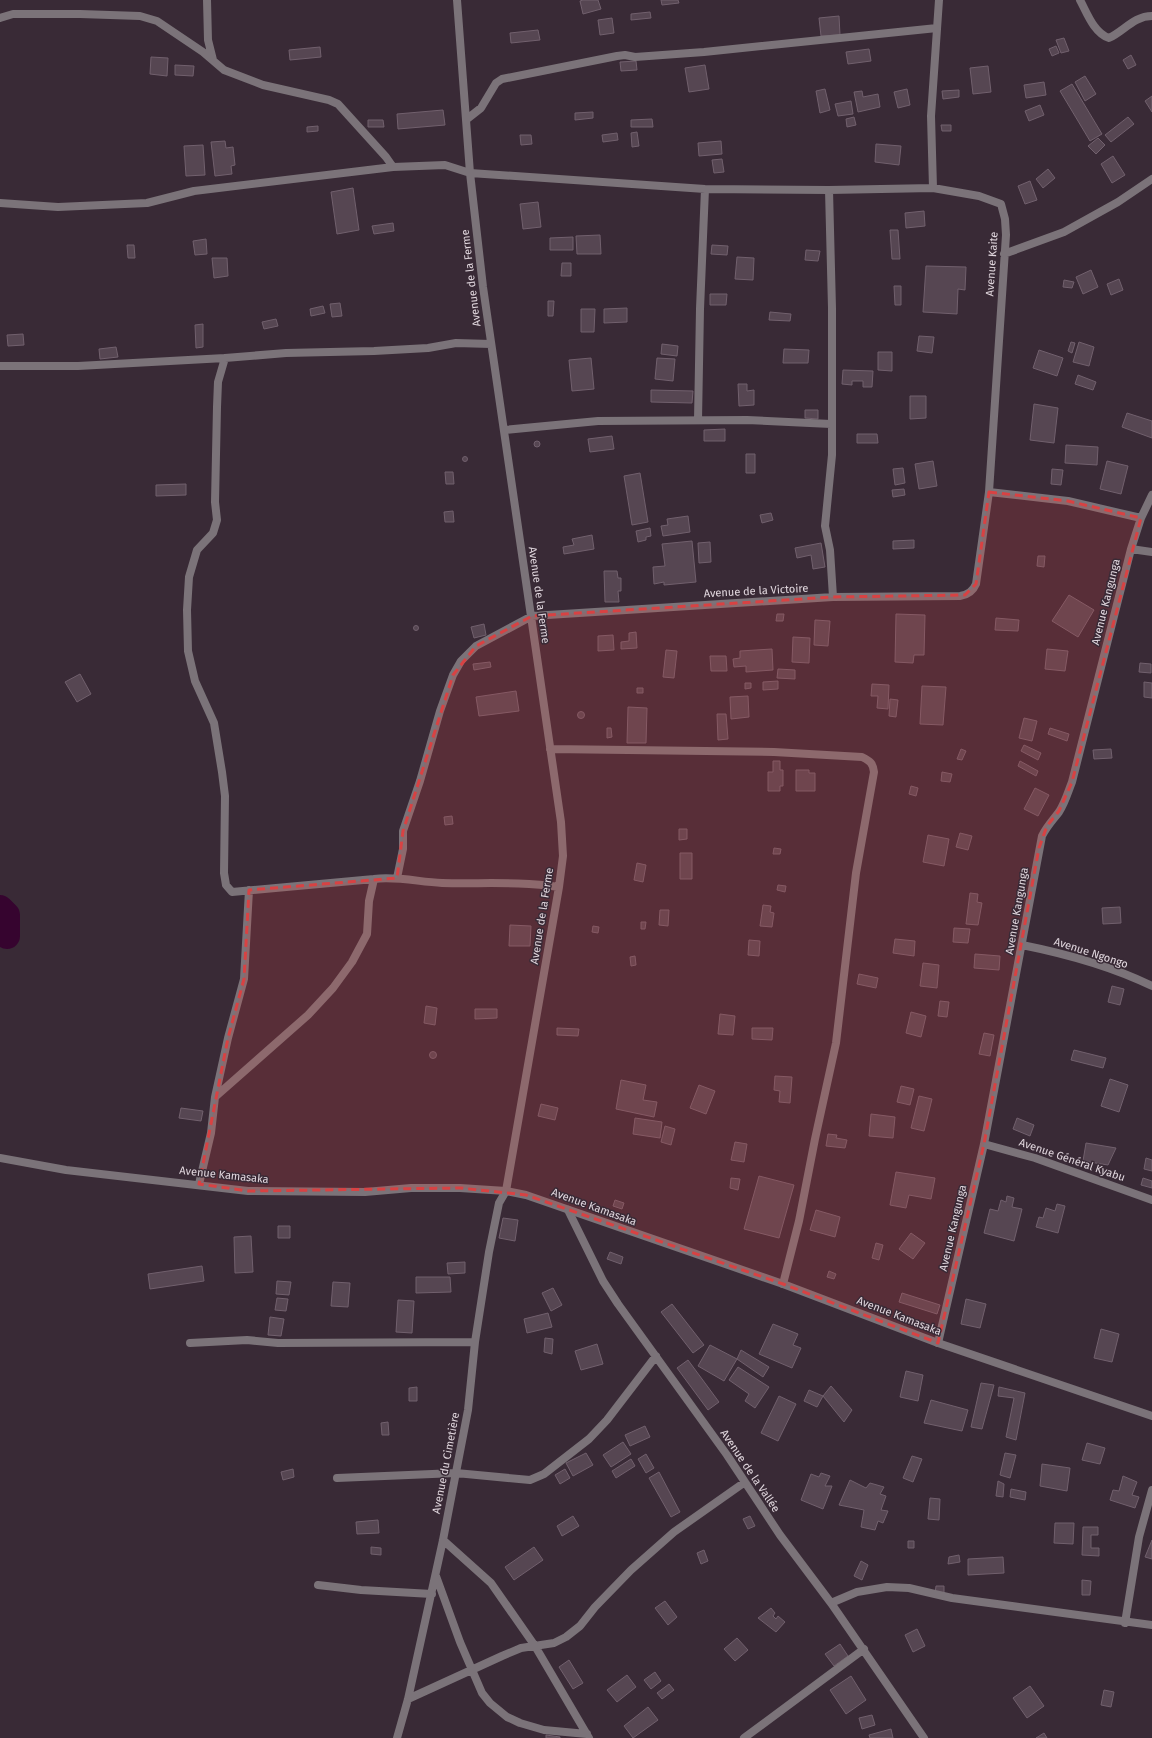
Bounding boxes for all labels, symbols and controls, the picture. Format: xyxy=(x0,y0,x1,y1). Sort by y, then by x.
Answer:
street label: Avenue de la Ferme xyxy=(459,229,483,327)
street label: Avenue Kaite xyxy=(983,231,1001,297)
street label: Avenue de la Ferme xyxy=(526,546,552,644)
street label: Avenue Kangunga xyxy=(1089,558,1123,646)
street label: Avenue de la Victoire xyxy=(703,582,809,600)
street label: Avenue Kangunga xyxy=(1003,866,1031,956)
street label: Avenue de la Ferme xyxy=(528,867,556,965)
street label: Avenue Ngongo xyxy=(1052,935,1130,971)
street label: Avenue Général Kyabu xyxy=(1017,1136,1127,1184)
street label: Avenue Kamasaka xyxy=(179,1164,269,1186)
street label: Avenue Kangunga xyxy=(937,1184,969,1272)
street label: Avenue Kamasaka xyxy=(550,1186,638,1228)
street label: Avenue Kamasaka xyxy=(855,1294,943,1338)
street label: Avenue du Cimetière xyxy=(430,1411,462,1515)
street label: Avenue de la Vallée xyxy=(718,1427,782,1515)

